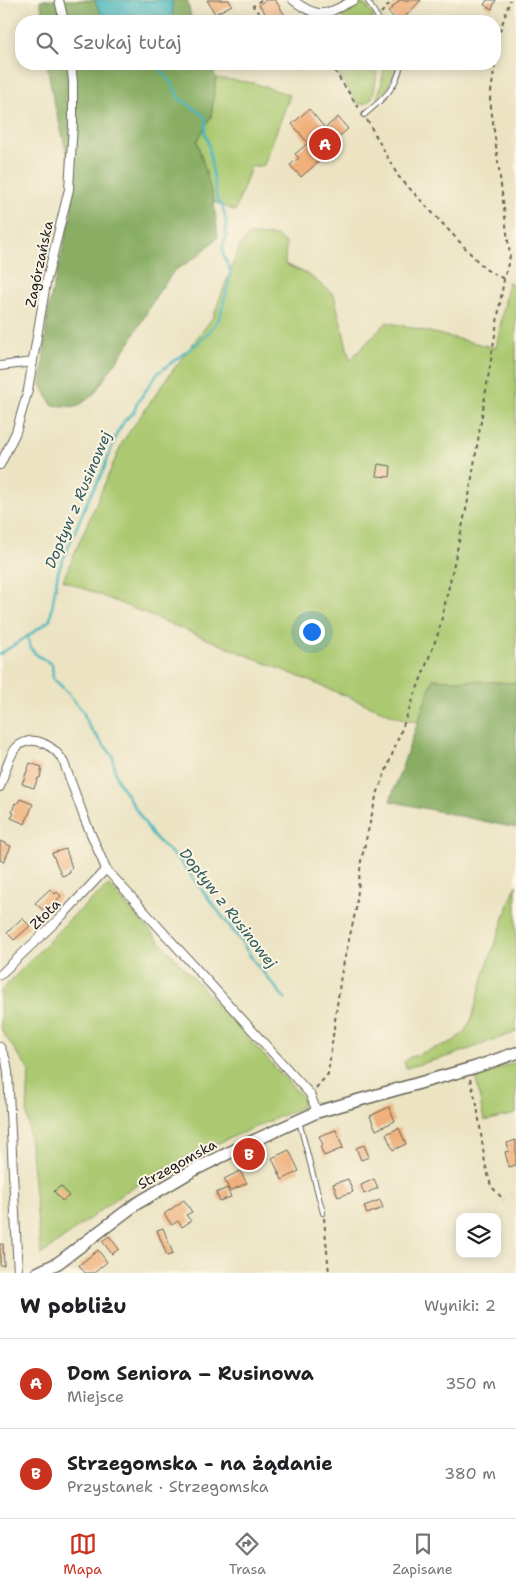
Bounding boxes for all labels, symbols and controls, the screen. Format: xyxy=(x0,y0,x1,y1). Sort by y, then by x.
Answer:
search box xyxy=(15,15,501,70)
icon: search xyxy=(33,29,61,57)
text: Szukaj tutaj xyxy=(73,30,182,55)
pin: A xyxy=(309,125,341,163)
street label: Zagórzańska xyxy=(21,219,57,309)
water label: Dopływ z Rusinowej xyxy=(40,427,116,572)
your location xyxy=(299,619,325,645)
water label: Dopływ z Rusinowej xyxy=(175,844,282,973)
street label: Złota xyxy=(26,895,64,933)
street label: Strzegomska xyxy=(134,1135,220,1193)
pin: B xyxy=(233,1135,265,1173)
map controls xyxy=(456,1213,501,1258)
button: layers xyxy=(456,1213,501,1258)
text: W pobliżu xyxy=(20,1292,127,1320)
text: Wyniki: 2 xyxy=(424,1295,496,1316)
text: Dom Seniora – Rusinowa xyxy=(67,1361,314,1386)
text: A xyxy=(30,1373,42,1394)
text: 350 m xyxy=(445,1373,496,1394)
text: Miejsce xyxy=(67,1386,124,1407)
text: Strzegomska - na żądanie xyxy=(67,1451,333,1476)
text: B xyxy=(31,1463,41,1484)
text: 380 m xyxy=(444,1463,496,1484)
text: Przystanek · Strzegomska xyxy=(67,1476,269,1497)
tab: Mapa xyxy=(63,1530,102,1578)
tab: Trasa xyxy=(229,1530,266,1578)
tab: Zapisane xyxy=(393,1530,453,1578)

